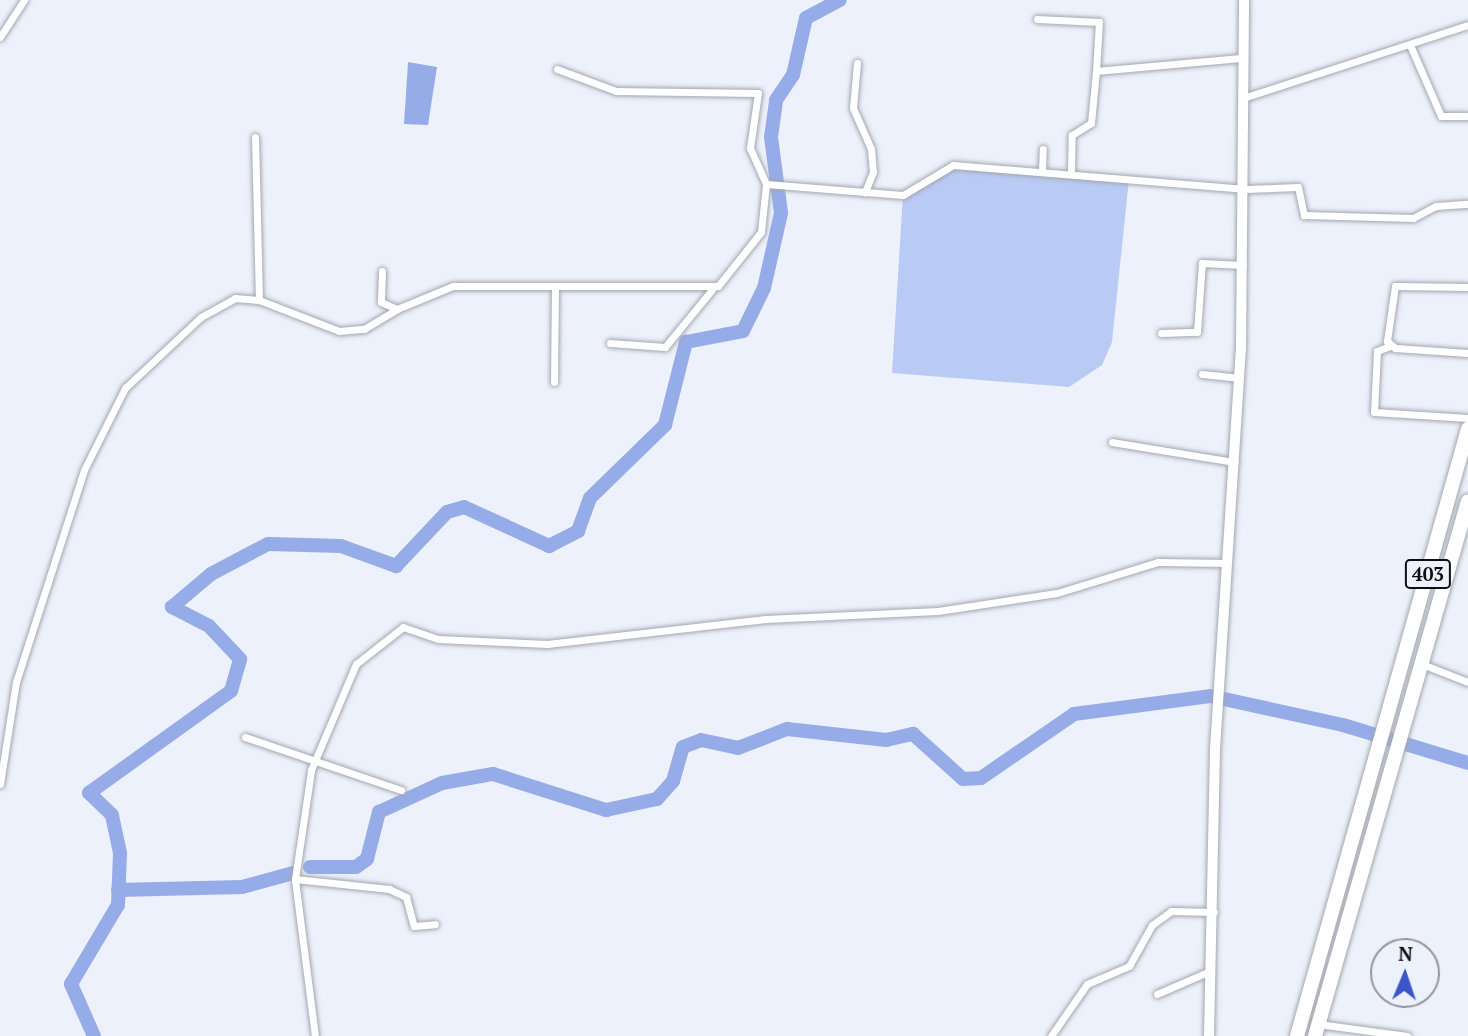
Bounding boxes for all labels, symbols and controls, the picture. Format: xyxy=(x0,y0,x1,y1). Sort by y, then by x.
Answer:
road number: 403 xyxy=(1404,558,1452,590)
north arrow xyxy=(1370,938,1440,1008)
text: N xyxy=(1398,941,1413,966)

